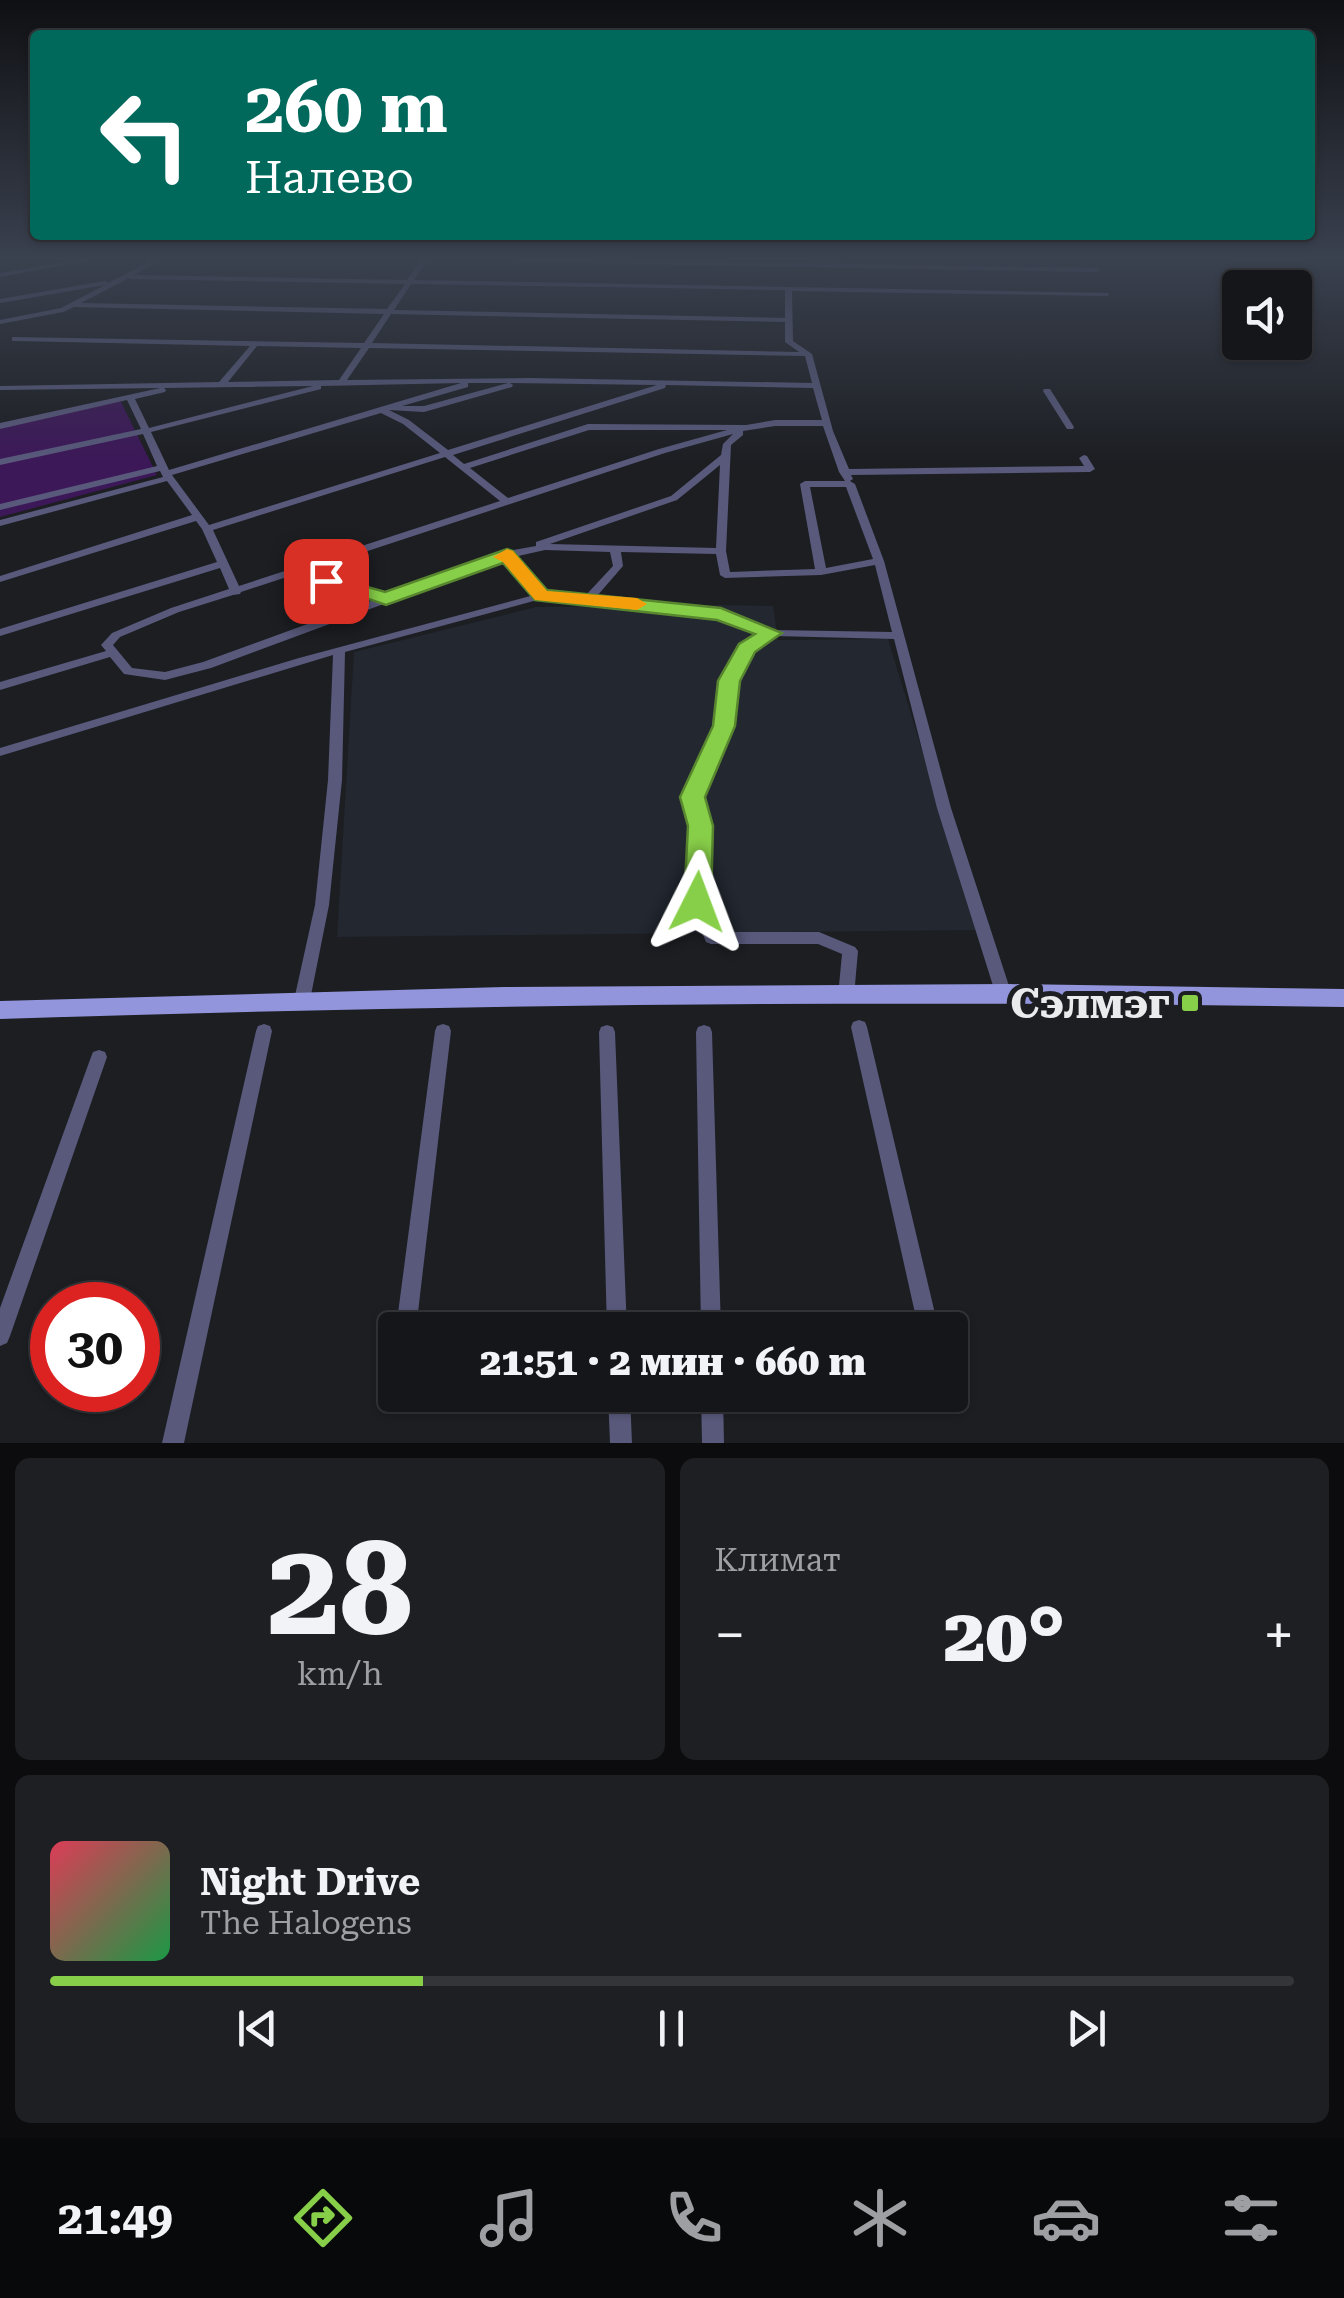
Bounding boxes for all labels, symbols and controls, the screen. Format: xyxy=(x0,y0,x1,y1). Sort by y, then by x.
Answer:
text: 260 m xyxy=(245,67,448,149)
icon: left xyxy=(80,70,210,200)
text: Налево xyxy=(245,151,414,204)
map controls xyxy=(1222,270,1312,360)
button: sound xyxy=(1222,270,1312,360)
pin xyxy=(284,539,369,624)
icon: arrive xyxy=(299,554,354,609)
position arrow xyxy=(645,850,749,954)
place label: Сэлмэг xyxy=(1010,979,1170,1028)
marker: Сэлмэг xyxy=(1179,992,1201,1014)
speed limit sign: 30 xyxy=(30,1282,160,1412)
text: 21:51 · 2 мин · 660 m xyxy=(480,1340,866,1384)
text: 28 xyxy=(267,1513,413,1666)
text: Климат xyxy=(715,1541,841,1579)
text: 20° xyxy=(943,1591,1065,1679)
text: − xyxy=(715,1603,745,1667)
text: + xyxy=(1263,1603,1294,1667)
text: km/h xyxy=(297,1655,383,1693)
text: Night Drive xyxy=(200,1860,420,1904)
text: The Halogens xyxy=(200,1904,412,1942)
icon: previous xyxy=(230,2001,285,2056)
icon: pause xyxy=(644,2001,699,2056)
icon: next xyxy=(1059,2001,1114,2056)
icon: directions xyxy=(288,2183,358,2253)
icon: music xyxy=(474,2183,544,2253)
icon: phone xyxy=(659,2183,729,2253)
icon: climate xyxy=(845,2183,915,2253)
icon: car xyxy=(1031,2183,1101,2253)
icon: filters xyxy=(1216,2183,1286,2253)
text: 21:49 xyxy=(58,2192,173,2245)

